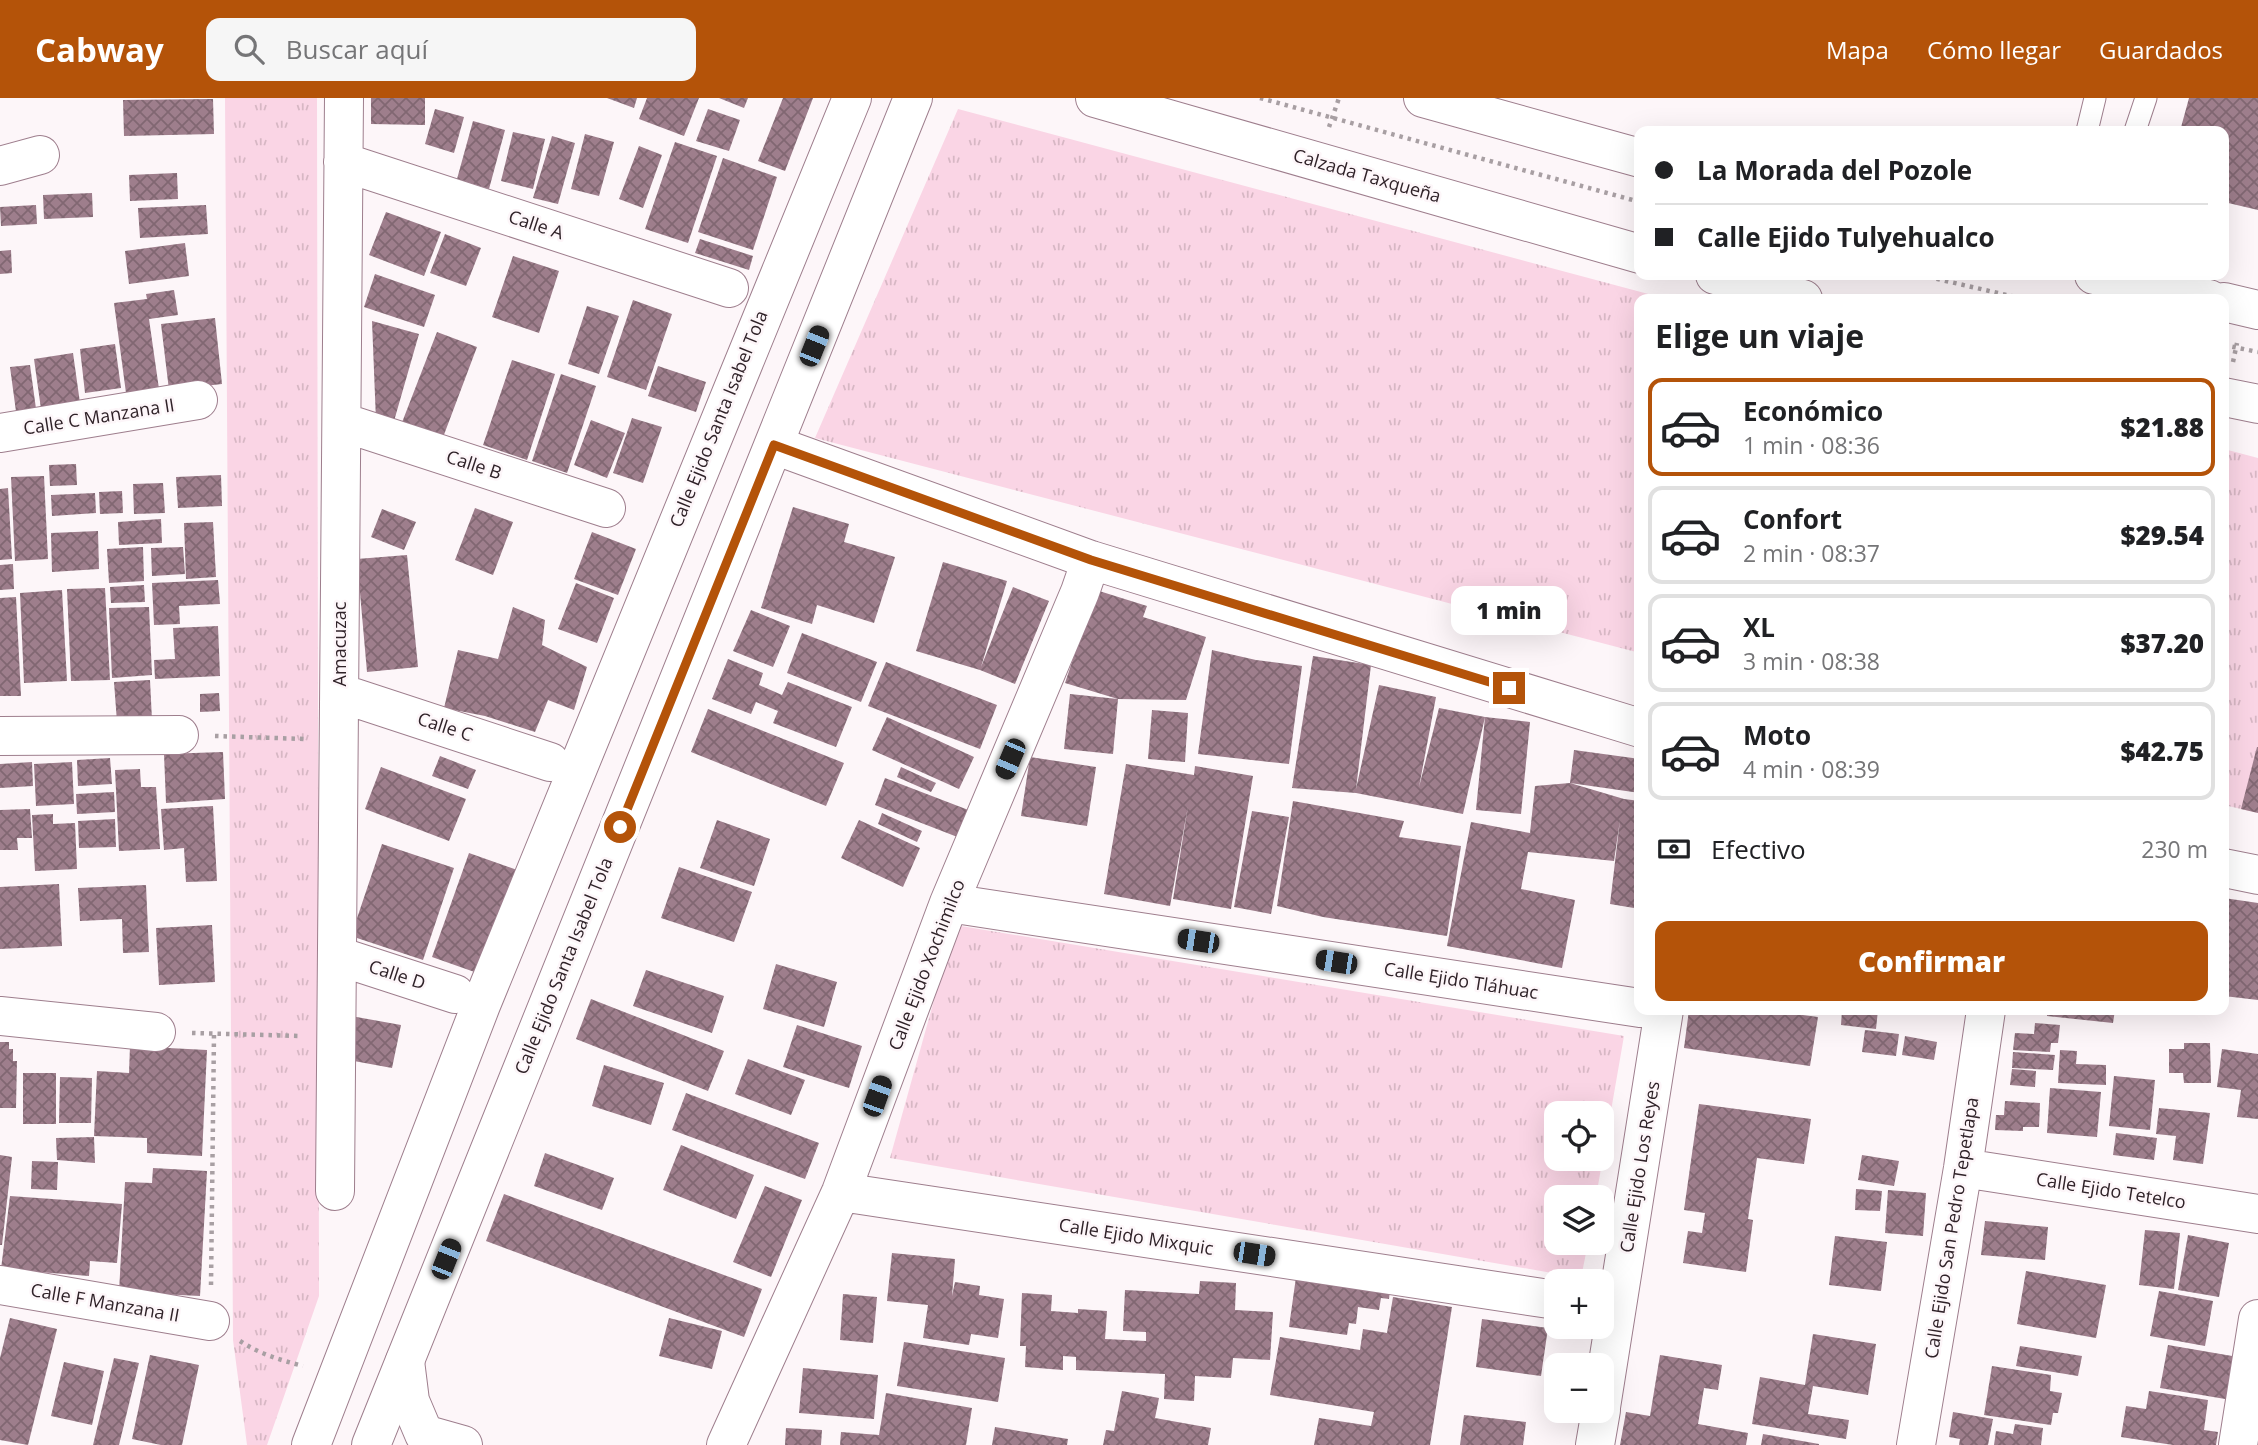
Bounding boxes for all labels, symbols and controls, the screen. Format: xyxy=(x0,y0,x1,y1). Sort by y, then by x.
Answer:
search box xyxy=(206,18,696,81)
text: Cabway xyxy=(35,27,164,72)
icon: search xyxy=(230,30,268,68)
text: Buscar aquí xyxy=(286,31,428,67)
text: Mapa xyxy=(1826,33,1889,66)
text: Cómo llegar xyxy=(1927,33,2061,66)
text: Guardados xyxy=(2099,33,2223,66)
street label: Calzada Taxqueña xyxy=(1291,142,1444,208)
text: La Morada del Pozole xyxy=(1697,152,1972,188)
street label: Calle A xyxy=(506,204,568,244)
text: Calle Ejido Tulyehualco xyxy=(1697,219,1995,255)
street label: Calle Ejido Santa Isabel Tola xyxy=(663,307,773,531)
text: Elige un viaje xyxy=(1655,314,1864,357)
car xyxy=(797,323,832,369)
street label: Calle C Manzana II xyxy=(22,392,176,440)
text: Económico xyxy=(1743,393,1883,429)
icon: car xyxy=(1659,396,1722,459)
text: $21.88 xyxy=(2121,409,2204,445)
text: 1 min · 08:36 xyxy=(1743,429,1880,461)
street label: Calle B xyxy=(444,444,505,484)
text: Confort xyxy=(1743,501,1842,537)
icon: car xyxy=(1659,504,1722,567)
text: $29.54 xyxy=(2121,517,2204,553)
text: 2 min · 08:37 xyxy=(1743,537,1880,569)
callout: 1 min xyxy=(1451,587,1567,636)
text: 1 min xyxy=(1476,594,1542,626)
street label: Amacuzac xyxy=(327,601,351,686)
text: XL xyxy=(1743,609,1775,645)
icon: car xyxy=(1659,612,1722,675)
text: $37.20 xyxy=(2121,625,2204,661)
text: 3 min · 08:38 xyxy=(1743,645,1880,677)
route end xyxy=(1493,672,1525,704)
street label: Calle C xyxy=(415,706,476,746)
text: Moto xyxy=(1743,717,1811,753)
icon: car xyxy=(1659,720,1722,783)
text: $42.75 xyxy=(2121,733,2204,769)
car xyxy=(993,736,1028,782)
text: 4 min · 08:39 xyxy=(1743,753,1880,785)
route start xyxy=(604,811,636,843)
icon: cash xyxy=(1655,830,1693,868)
text: Efectivo xyxy=(1711,831,1806,867)
text: 230 m xyxy=(2141,833,2208,865)
street label: Calle Ejido Santa Isabel Tola xyxy=(508,854,618,1078)
street label: Calle Ejido Xochimilco xyxy=(882,876,970,1054)
button: Confirmar xyxy=(1655,921,2208,1001)
car xyxy=(1176,927,1221,955)
car xyxy=(1314,948,1359,976)
street label: Calle D xyxy=(366,954,429,994)
street label: Calle Ejido Tláhuac xyxy=(1382,956,1540,1004)
car xyxy=(860,1073,895,1119)
street label: Calle Ejido Los Reyes xyxy=(1614,1079,1664,1254)
street label: Calle Ejido San Pedro Tepetlapa xyxy=(1918,1095,1984,1360)
map controls xyxy=(1544,1101,1614,1423)
button: locate xyxy=(1544,1101,1614,1171)
street label: Calle Ejido Tetelco xyxy=(2035,1166,2188,1214)
button: layers xyxy=(1544,1185,1614,1255)
street label: Calle Ejido Mixquic xyxy=(1057,1212,1216,1260)
car xyxy=(429,1236,464,1282)
car xyxy=(1232,1240,1277,1268)
button: + xyxy=(1544,1269,1614,1339)
street label: Calle F Manzana II xyxy=(29,1277,181,1327)
button: − xyxy=(1544,1353,1614,1423)

